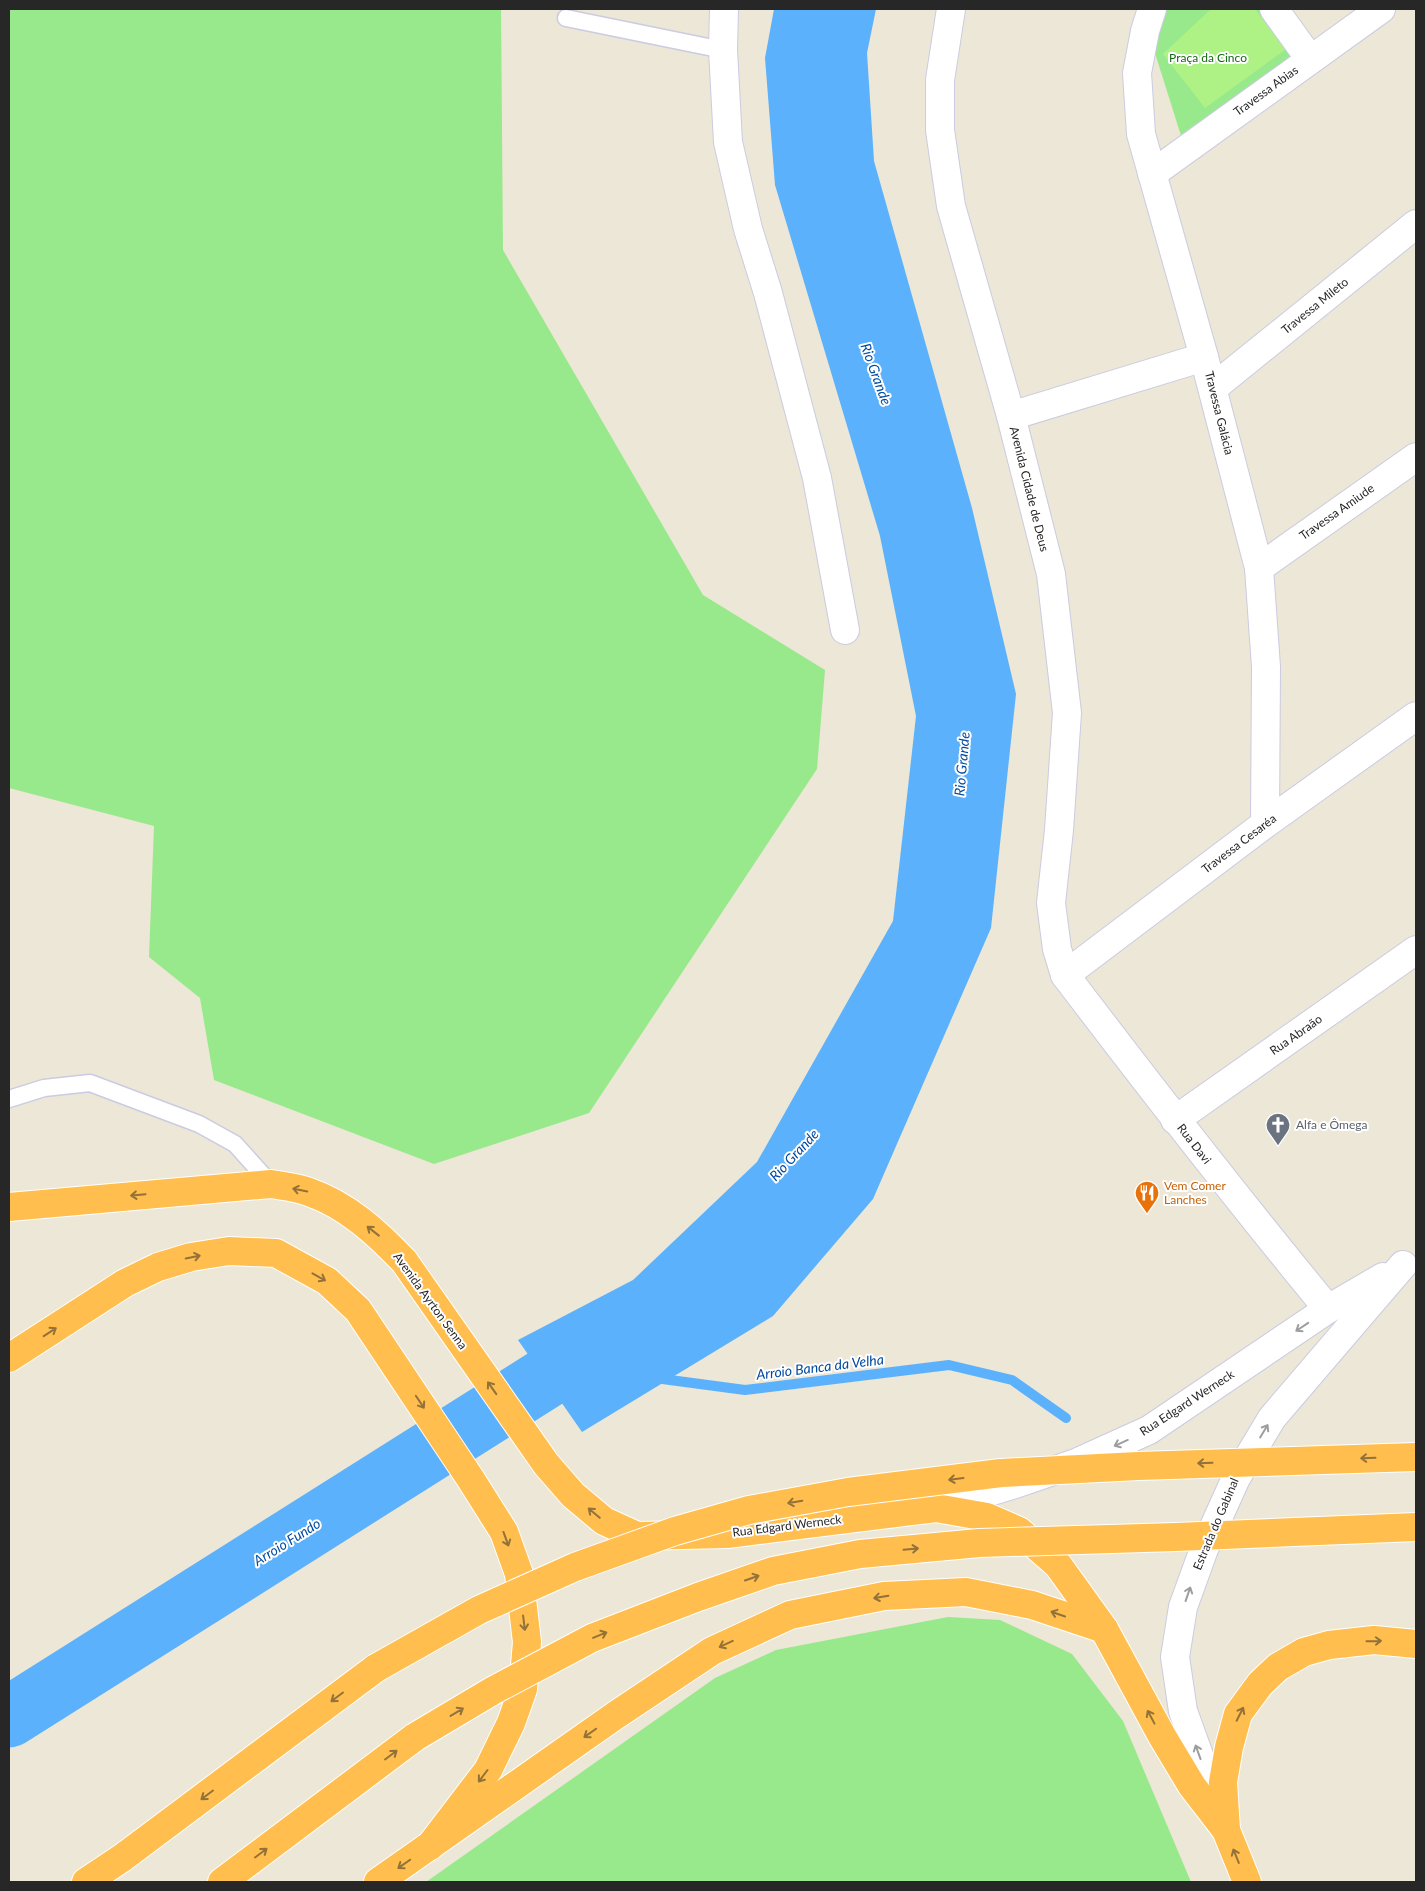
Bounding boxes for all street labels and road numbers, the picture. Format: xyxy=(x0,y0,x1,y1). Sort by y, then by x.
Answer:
street label: Travessa Abias xyxy=(1231,62,1301,119)
street label: Travessa Mileto xyxy=(1278,274,1351,337)
street label: Travessa Galácia xyxy=(1202,369,1237,456)
street label: Avenida Cidade de Deus xyxy=(1007,425,1052,553)
street label: Travessa Amiude xyxy=(1296,480,1377,543)
street label: Travessa Cesaréa xyxy=(1198,811,1279,877)
street label: Rua Abraão xyxy=(1267,1011,1325,1058)
street label: Rua Davi xyxy=(1174,1121,1215,1167)
street label: Avenida Ayrton Senna xyxy=(390,1249,471,1352)
street label: Rua Edgard Werneck xyxy=(1137,1366,1238,1439)
street label: Estrada do Gabinal xyxy=(1189,1475,1242,1572)
street label: Rua Edgard Werneck xyxy=(732,1511,843,1540)

